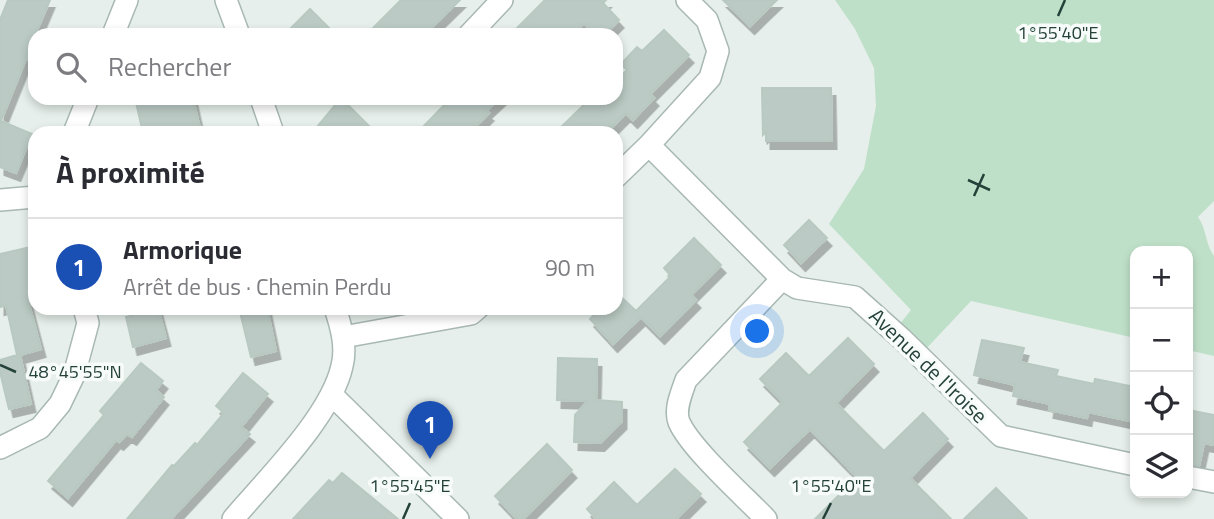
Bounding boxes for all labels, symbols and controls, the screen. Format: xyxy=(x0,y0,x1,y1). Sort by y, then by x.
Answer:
text: 1°55'40"E xyxy=(1018,19,1098,46)
search box xyxy=(28,28,623,105)
text: Rechercher xyxy=(108,47,232,86)
icon: search xyxy=(52,48,90,86)
text: À proximité xyxy=(56,149,205,195)
text: Armorique xyxy=(123,230,242,269)
map controls xyxy=(1130,246,1193,498)
button: + xyxy=(1130,246,1193,309)
text: 1 xyxy=(73,250,85,285)
text: 90 m xyxy=(545,250,595,285)
text: Arrêt de bus · Chemin Perdu xyxy=(123,269,391,304)
street label: Avenue de l'Iroise xyxy=(862,300,995,430)
button: − xyxy=(1130,309,1193,372)
your location xyxy=(740,314,774,348)
text: 48°45'55"N xyxy=(28,358,122,385)
button: locate xyxy=(1130,372,1193,435)
pin: 1 xyxy=(407,401,453,459)
button: layers xyxy=(1130,435,1193,498)
text: 1°55'45"E xyxy=(370,472,450,499)
text: 1°55'40"E xyxy=(791,472,871,499)

